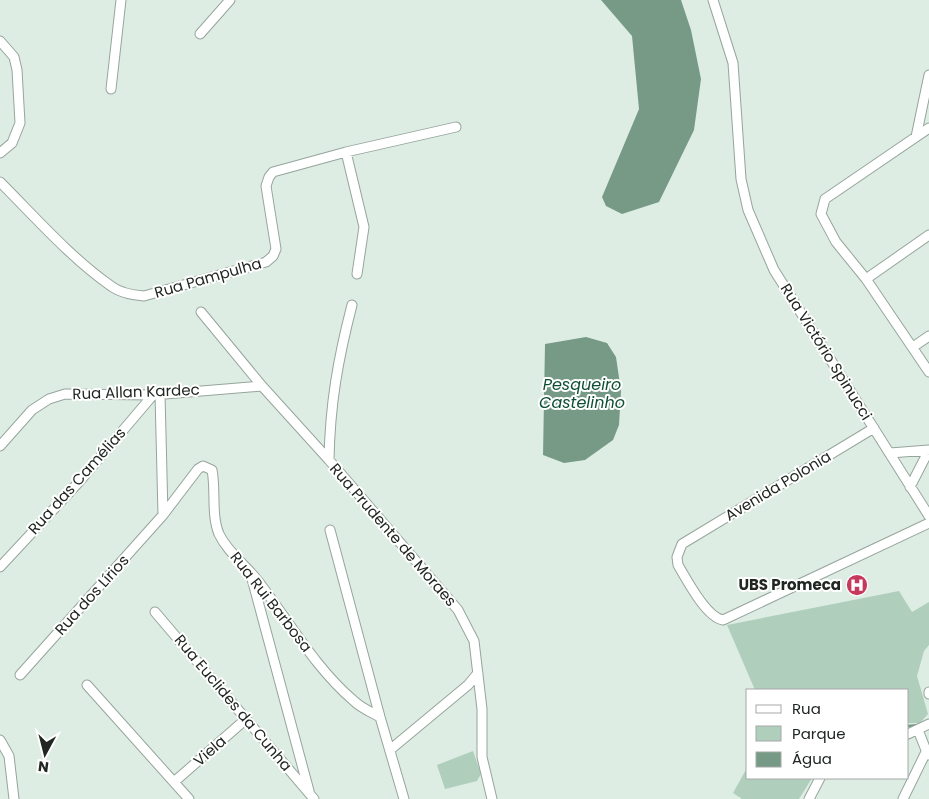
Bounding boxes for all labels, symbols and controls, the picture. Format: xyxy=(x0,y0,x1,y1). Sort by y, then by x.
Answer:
street label: Rua Pampulha xyxy=(152,252,264,303)
street label: Rua Victório Spinucci xyxy=(776,279,877,424)
water label: Pesqueiro Castelinho xyxy=(539,373,625,414)
street label: Rua Allan Kardec xyxy=(72,379,200,404)
street label: Rua das Camélias xyxy=(23,423,130,539)
street label: Avenida Polonia xyxy=(721,446,835,526)
street label: Rua Prudente de Moraes xyxy=(325,459,462,611)
street label: Rua Rui Barbosa xyxy=(226,547,317,656)
street label: Rua dos Lírios xyxy=(50,550,133,639)
hospital icon: UBS Promeca xyxy=(845,573,869,597)
place label: UBS Promeca xyxy=(738,574,841,595)
street label: Rua Euclides da Cunha xyxy=(170,630,297,776)
legend xyxy=(746,689,909,779)
text: Rua xyxy=(792,698,821,719)
text: Parque xyxy=(792,723,845,744)
north arrow xyxy=(20,729,70,779)
street label: Viela xyxy=(189,731,231,771)
text: Água xyxy=(792,748,832,769)
text: N xyxy=(37,756,50,777)

